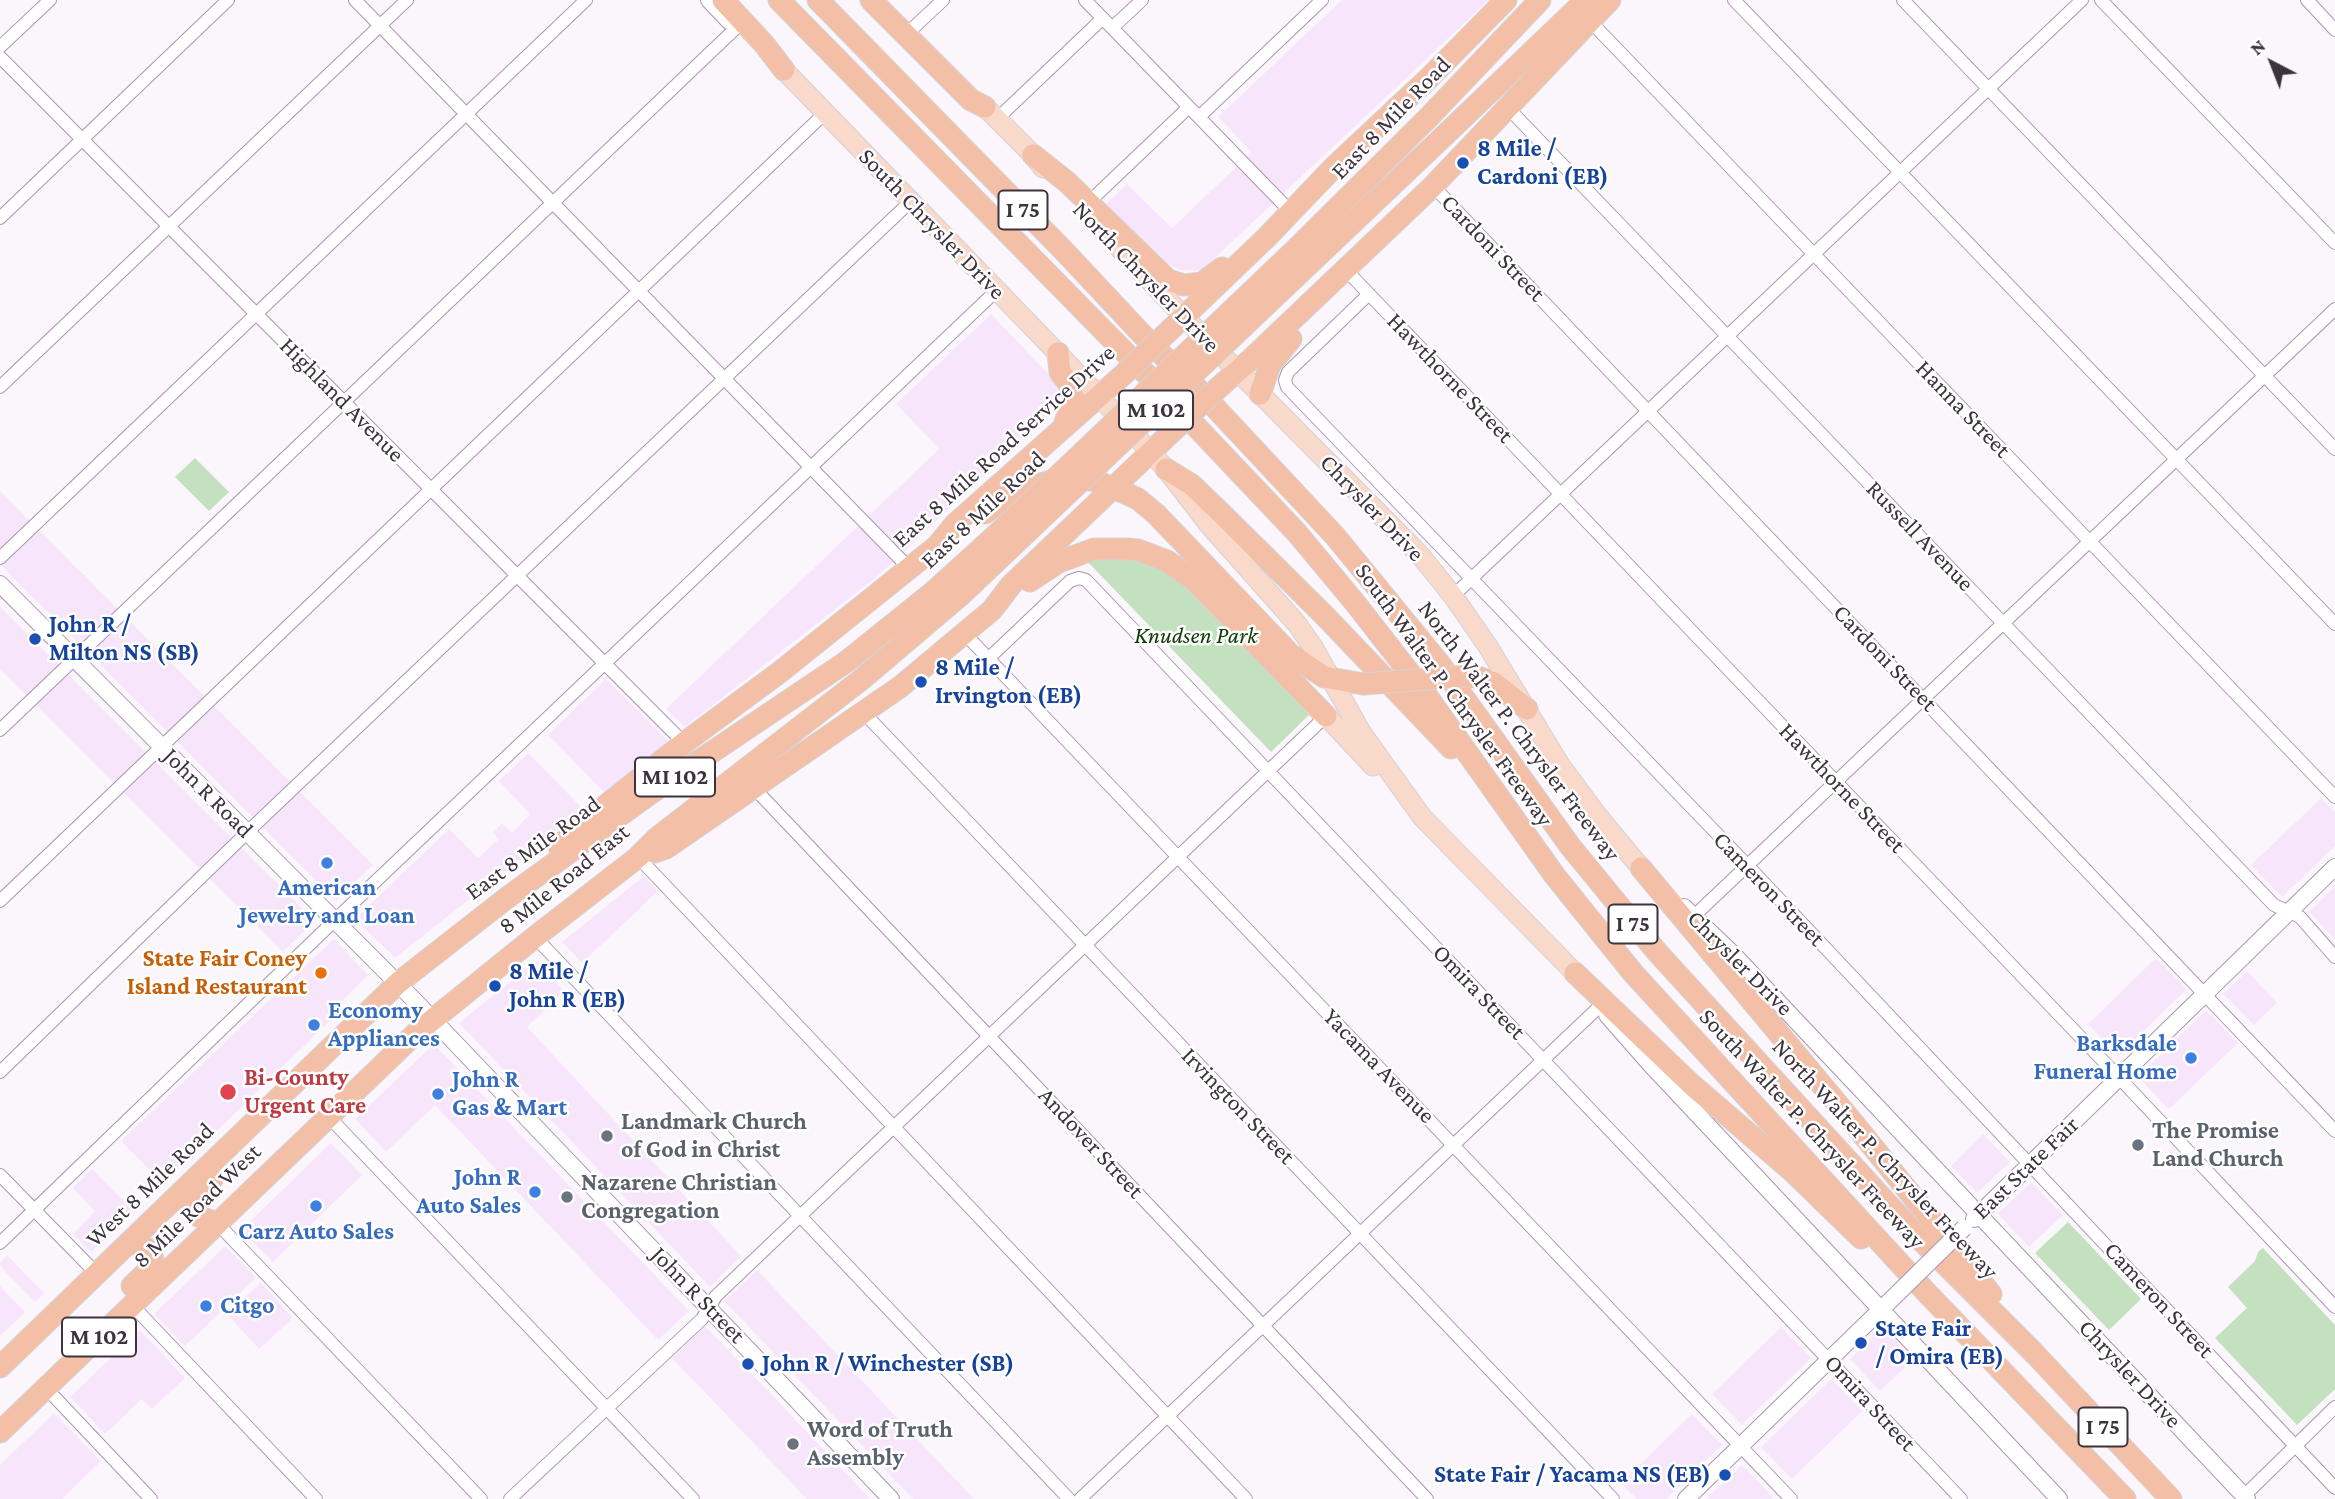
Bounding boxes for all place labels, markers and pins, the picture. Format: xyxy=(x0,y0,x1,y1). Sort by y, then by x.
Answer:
place label: 8 Mile / Cardoni (EB) xyxy=(1477,135,1609,191)
marker: 8 Mile / Cardoni (EB) xyxy=(1455,155,1471,171)
place label: John R / Milton NS (SB) xyxy=(49,611,200,667)
marker: John R / Milton NS (SB) xyxy=(27,631,43,647)
place label: 8 Mile / Irvington (EB) xyxy=(935,654,1082,710)
marker: 8 Mile / Irvington (EB) xyxy=(913,674,929,690)
marker: American Jewelry and Loan xyxy=(319,855,335,871)
place label: American Jewelry and Loan xyxy=(239,874,415,930)
place label: State Fair Coney Island Restaurant xyxy=(127,945,307,1001)
place label: 8 Mile / John R (EB) xyxy=(509,958,626,1014)
marker: State Fair Coney Island Restaurant xyxy=(313,965,329,981)
marker: 8 Mile / John R (EB) xyxy=(487,978,503,994)
place label: Economy Appliances xyxy=(328,997,440,1053)
marker: Economy Appliances xyxy=(306,1017,322,1033)
place label: Barksdale Funeral Home xyxy=(2033,1030,2177,1086)
marker: Barksdale Funeral Home xyxy=(2183,1050,2199,1066)
place label: Bi-County Urgent Care xyxy=(244,1064,366,1120)
place label: John R Gas & Mart xyxy=(452,1066,567,1122)
marker: Bi-County Urgent Care xyxy=(218,1082,238,1102)
marker: John R Gas & Mart xyxy=(430,1086,446,1102)
place label: Landmark Church of God in Christ xyxy=(621,1108,807,1164)
place label: The Promise Land Church xyxy=(2152,1117,2284,1173)
marker: Landmark Church of God in Christ xyxy=(599,1128,615,1144)
marker: The Promise Land Church xyxy=(2130,1137,2146,1153)
place label: John R Auto Sales xyxy=(416,1164,521,1220)
place label: Nazarene Christian Congregation xyxy=(581,1169,777,1225)
marker: John R Auto Sales xyxy=(527,1184,543,1200)
marker: Nazarene Christian Congregation xyxy=(559,1189,575,1205)
marker: Carz Auto Sales xyxy=(308,1198,324,1214)
place label: Carz Auto Sales xyxy=(238,1218,394,1246)
place label: Citgo xyxy=(220,1292,274,1320)
marker: Citgo xyxy=(198,1298,214,1314)
place label: State Fair / Omira (EB) xyxy=(1875,1315,2004,1371)
marker: State Fair / Omira (EB) xyxy=(1853,1335,1869,1351)
place label: John R / Winchester (SB) xyxy=(762,1350,1014,1378)
marker: John R / Winchester (SB) xyxy=(740,1356,756,1372)
place label: Word of Truth Assembly xyxy=(807,1416,953,1472)
marker: Word of Truth Assembly xyxy=(785,1436,801,1452)
place label: State Fair / Yacama NS (EB) xyxy=(1434,1461,1711,1489)
marker: State Fair / Yacama NS (EB) xyxy=(1717,1467,1733,1483)

